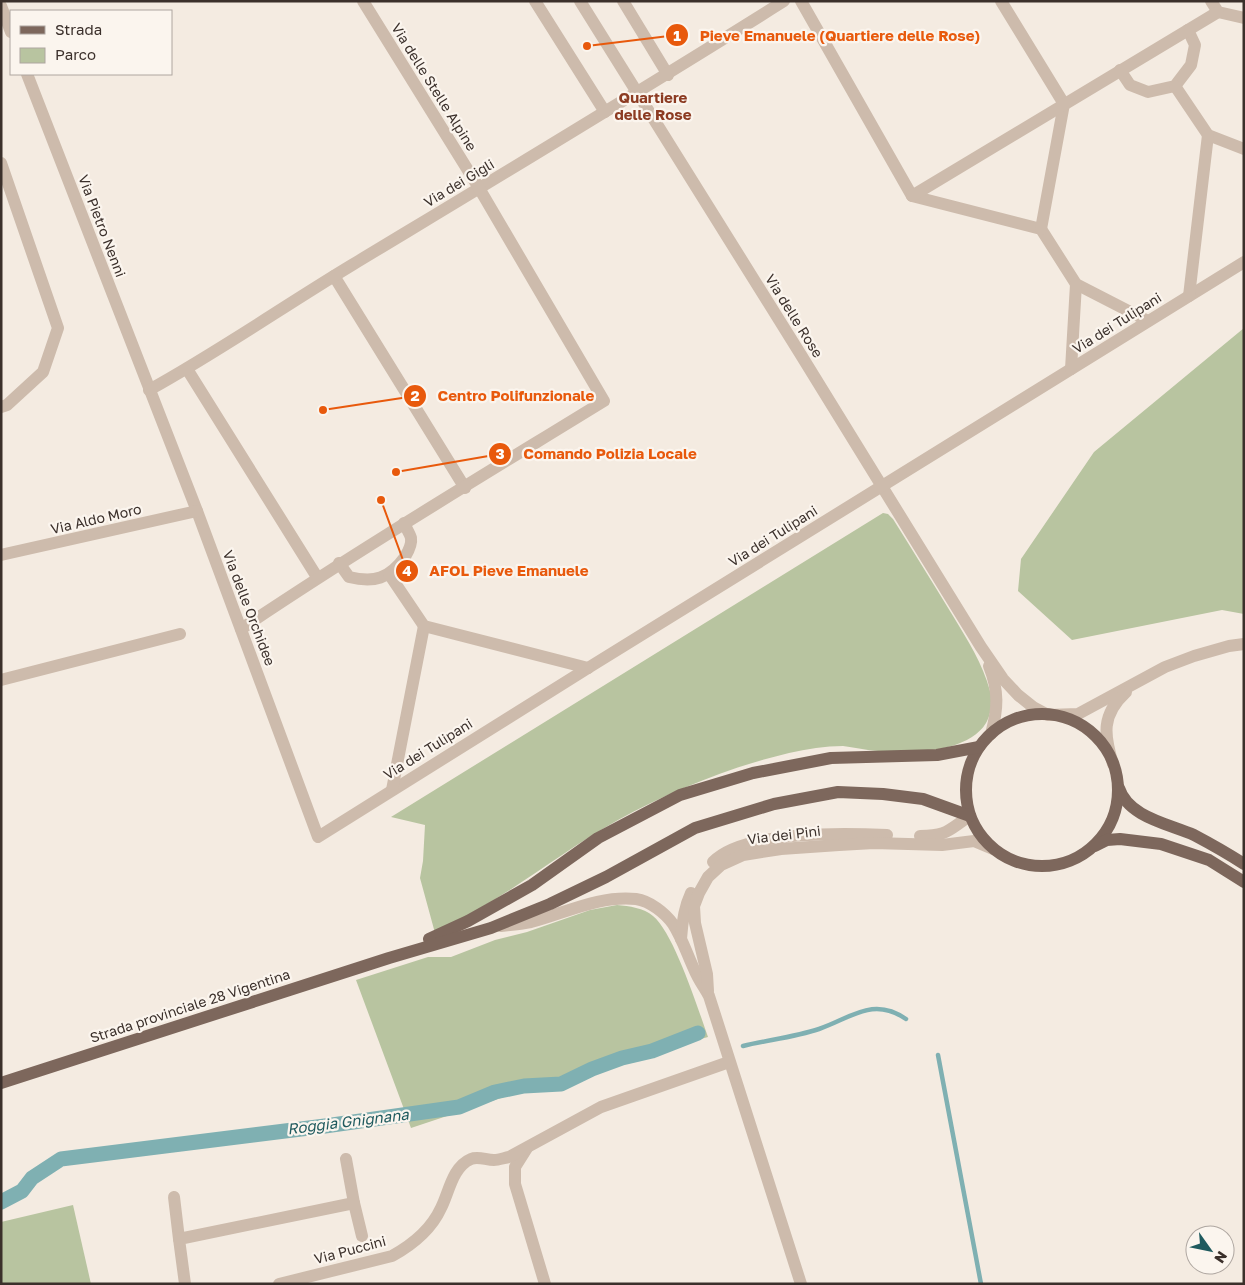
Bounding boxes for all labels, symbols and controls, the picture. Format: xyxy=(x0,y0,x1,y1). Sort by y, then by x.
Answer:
legend xyxy=(10,10,172,75)
text: Strada xyxy=(55,20,102,38)
street label: Via delle Stelle Alpine xyxy=(388,20,481,154)
callout: Pieve Emanuele (Quartiere delle Rose) xyxy=(665,20,990,50)
text: 1 xyxy=(673,26,681,44)
text: Pieve Emanuele (Quartiere delle Rose) xyxy=(700,26,980,44)
text: Parco xyxy=(55,45,96,63)
district label: Quartiere delle Rose xyxy=(614,88,692,123)
street label: Via dei Gigli xyxy=(421,155,497,210)
street label: Via Pietro Nenni xyxy=(75,172,130,279)
street label: Via delle Rose xyxy=(762,271,827,361)
street label: Via dei Tulipani xyxy=(1069,288,1164,357)
callout: Centro Polifunzionale xyxy=(402,381,604,411)
text: 2 xyxy=(410,386,420,404)
text: Centro Polifunzionale xyxy=(438,386,595,404)
callout: Comando Polizia Locale xyxy=(488,439,706,469)
text: 3 xyxy=(495,444,505,462)
text: Comando Polizia Locale xyxy=(523,444,697,462)
street label: Via Aldo Moro xyxy=(49,500,143,537)
street label: Via dei Tulipani xyxy=(725,501,820,570)
street label: Via delle Orchidee xyxy=(220,548,279,668)
callout: AFOL Pieve Emanuele xyxy=(395,556,599,586)
text: 4 xyxy=(402,561,412,579)
text: AFOL Pieve Emanuele xyxy=(429,561,589,579)
street label: Via dei Tulipani xyxy=(380,714,475,783)
street label: Via dei Pini xyxy=(746,822,822,847)
street label: Strada provinciale 28 Vigentina xyxy=(88,965,292,1046)
water label: Roggia Gnignana xyxy=(286,1105,410,1138)
north arrow xyxy=(1185,1225,1235,1275)
street label: Via Puccini xyxy=(312,1232,388,1267)
text: N xyxy=(1211,1248,1231,1266)

